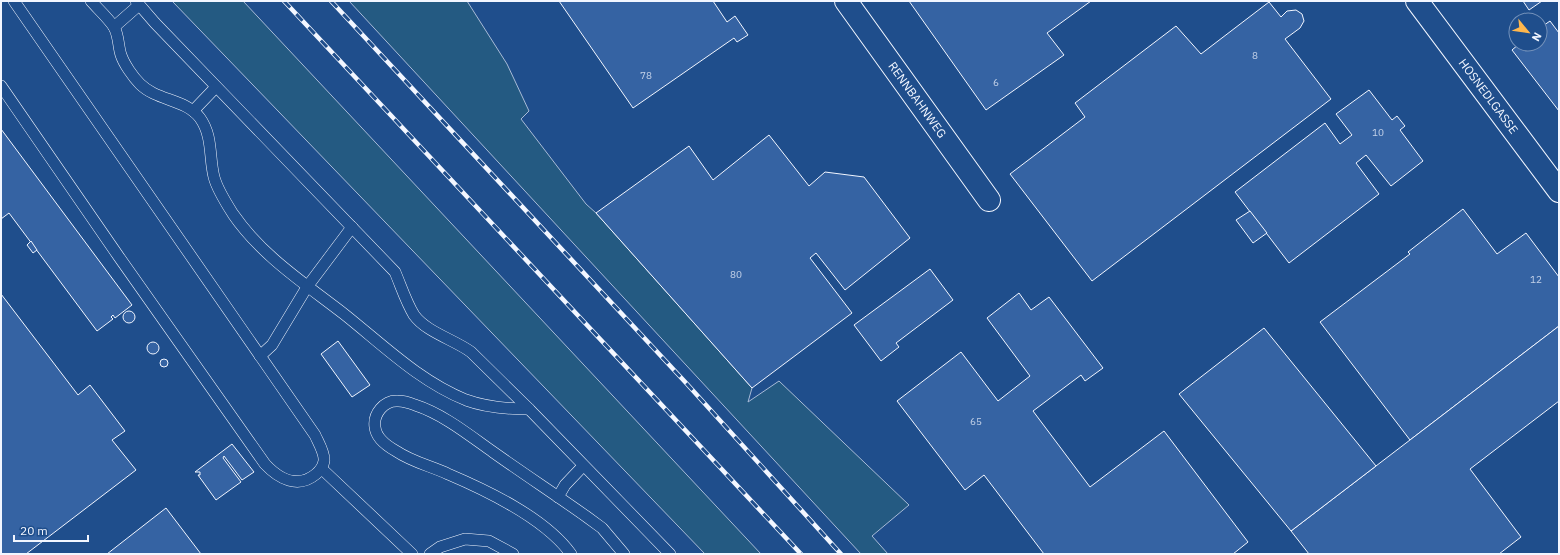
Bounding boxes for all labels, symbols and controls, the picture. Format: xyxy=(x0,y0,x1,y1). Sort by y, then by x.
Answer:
north arrow xyxy=(1508,12,1548,52)
text: N xyxy=(1529,30,1545,44)
house number: 8 xyxy=(1252,49,1258,62)
street label: HOSNEDLGASSE xyxy=(1456,55,1522,137)
street label: RENNBAHNWEG xyxy=(885,59,950,141)
house number: 78 xyxy=(640,69,652,82)
house number: 6 xyxy=(993,76,999,89)
house number: 10 xyxy=(1372,126,1384,139)
house number: 80 xyxy=(730,268,742,281)
house number: 12 xyxy=(1530,273,1542,286)
house number: 65 xyxy=(970,415,982,428)
scale bar xyxy=(14,517,88,543)
text: 20 m xyxy=(20,523,48,538)

